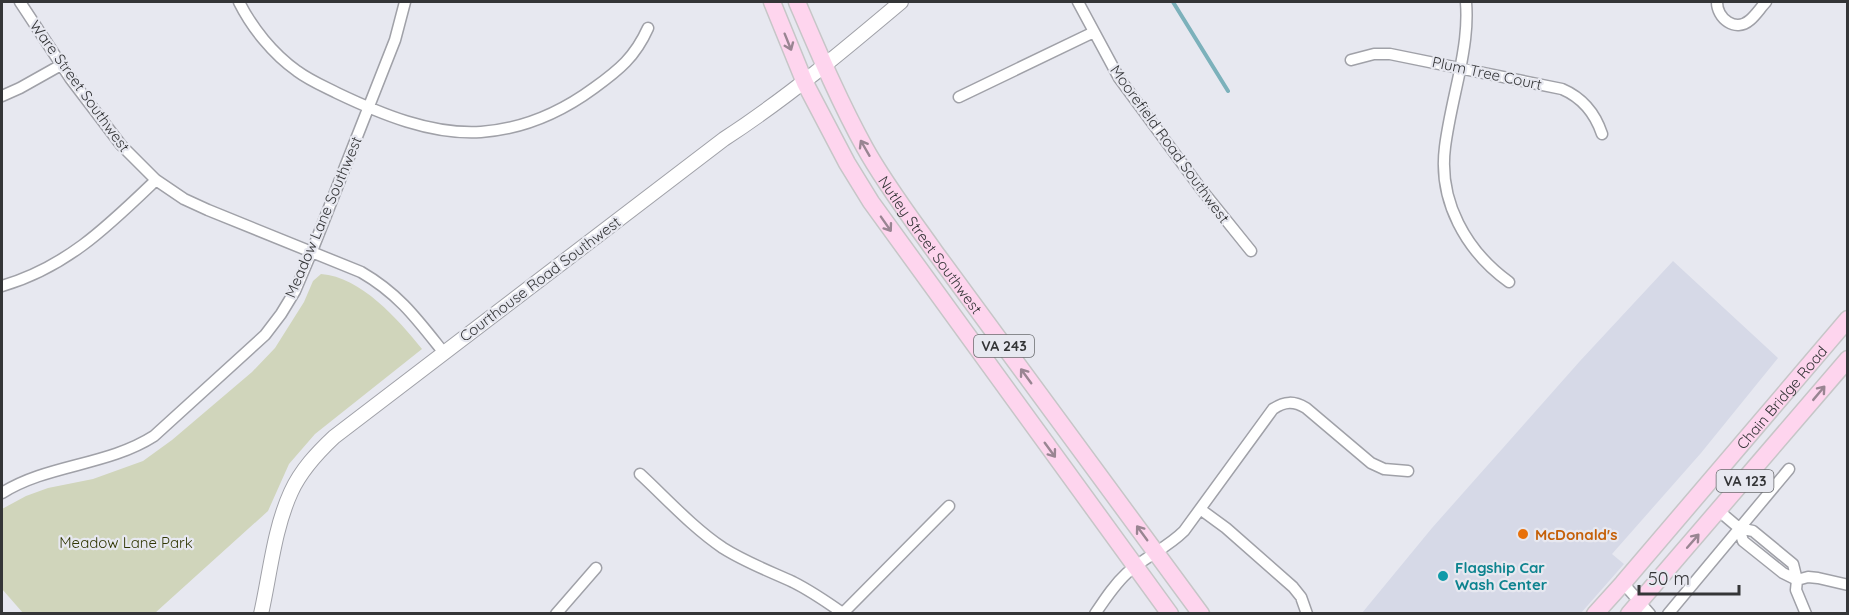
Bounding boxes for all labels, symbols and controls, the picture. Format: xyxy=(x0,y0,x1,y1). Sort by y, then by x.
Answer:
street label: Ware Street Southwest xyxy=(26,16,134,156)
one-way arrow xyxy=(783,32,794,51)
street label: Plum Tree Court xyxy=(1430,52,1544,94)
street label: Moorefield Road Southwest xyxy=(1106,61,1234,227)
street label: Meadow Lane Southwest xyxy=(280,133,366,301)
one-way arrow xyxy=(859,140,871,157)
street label: Nutley Street Southwest xyxy=(875,172,987,317)
street label: Courthouse Road Southwest xyxy=(456,212,624,346)
one-way arrow xyxy=(880,216,892,232)
road number: VA 243 xyxy=(974,335,1034,357)
street label: Chain Bridge Road xyxy=(1732,341,1831,453)
one-way arrow xyxy=(1020,368,1032,384)
one-way arrow xyxy=(1812,386,1826,401)
one-way arrow xyxy=(1044,441,1056,457)
road number: VA 123 xyxy=(1716,470,1774,492)
one-way arrow xyxy=(1135,525,1148,541)
place label: McDonald's xyxy=(1535,525,1617,544)
marker: McDonald's xyxy=(1516,527,1530,541)
park label: Meadow Lane Park xyxy=(59,533,193,552)
one-way arrow xyxy=(1686,534,1700,549)
place label: Flagship Car Wash Center xyxy=(1455,558,1548,594)
scale bar xyxy=(1639,558,1740,596)
text: 50 m xyxy=(1648,567,1690,590)
marker: Flagship Car Wash Center xyxy=(1436,569,1450,583)

